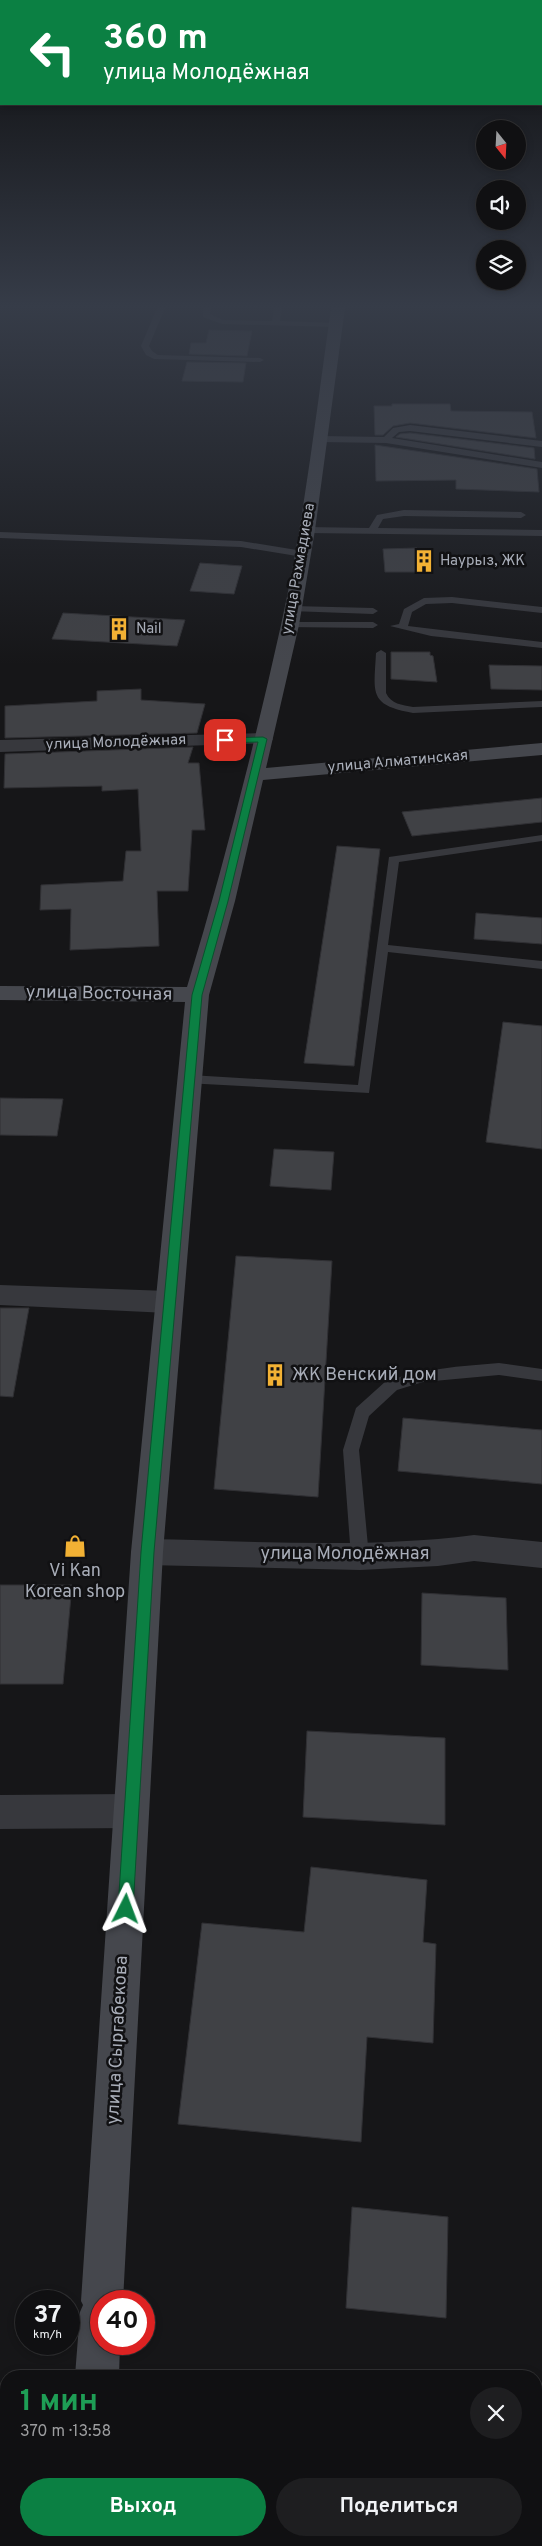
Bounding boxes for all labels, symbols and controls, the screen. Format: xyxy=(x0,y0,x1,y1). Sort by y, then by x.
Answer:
text: 360 m xyxy=(103,17,208,61)
icon: left xyxy=(20,20,85,85)
text: улица Молодёжная xyxy=(103,60,310,87)
north arrow xyxy=(476,120,526,170)
map controls xyxy=(476,120,526,290)
button: sound xyxy=(476,180,526,230)
button: layers xyxy=(476,240,526,290)
street label: улица Рахмадиева xyxy=(278,502,320,636)
building icon: Наурыз, ЖК xyxy=(411,548,437,574)
place label: Наурыз, ЖК xyxy=(440,552,525,571)
building icon: Nail xyxy=(106,616,132,642)
place label: Nail xyxy=(136,620,162,639)
pin xyxy=(204,719,246,761)
icon: arrive xyxy=(211,726,239,754)
street label: улица Молодёжная xyxy=(45,731,187,755)
street label: улица Алматинская xyxy=(327,746,469,778)
street label: улица Восточная xyxy=(26,981,172,1007)
building icon: ЖК Венский дом xyxy=(262,1362,288,1388)
place label: ЖК Венский дом xyxy=(292,1364,437,1387)
shop icon: Vi Kan Korean shop xyxy=(62,1533,88,1559)
street label: улица Молодёжная xyxy=(260,1543,430,1566)
place label: Vi Kan Korean shop xyxy=(25,1560,125,1604)
position arrow xyxy=(99,1882,151,1934)
street label: улица Сыргабекова xyxy=(102,1955,134,2125)
speed limit sign: 40 xyxy=(90,2290,155,2355)
text: 37 xyxy=(33,2300,62,2332)
text: km/h xyxy=(33,2327,62,2343)
text: 1 мин xyxy=(20,2384,98,2421)
button: close xyxy=(470,2387,522,2439)
text: 370 m · 13:58 xyxy=(20,2422,111,2442)
button: Выход xyxy=(20,2478,266,2536)
button: Поделиться xyxy=(276,2478,522,2536)

